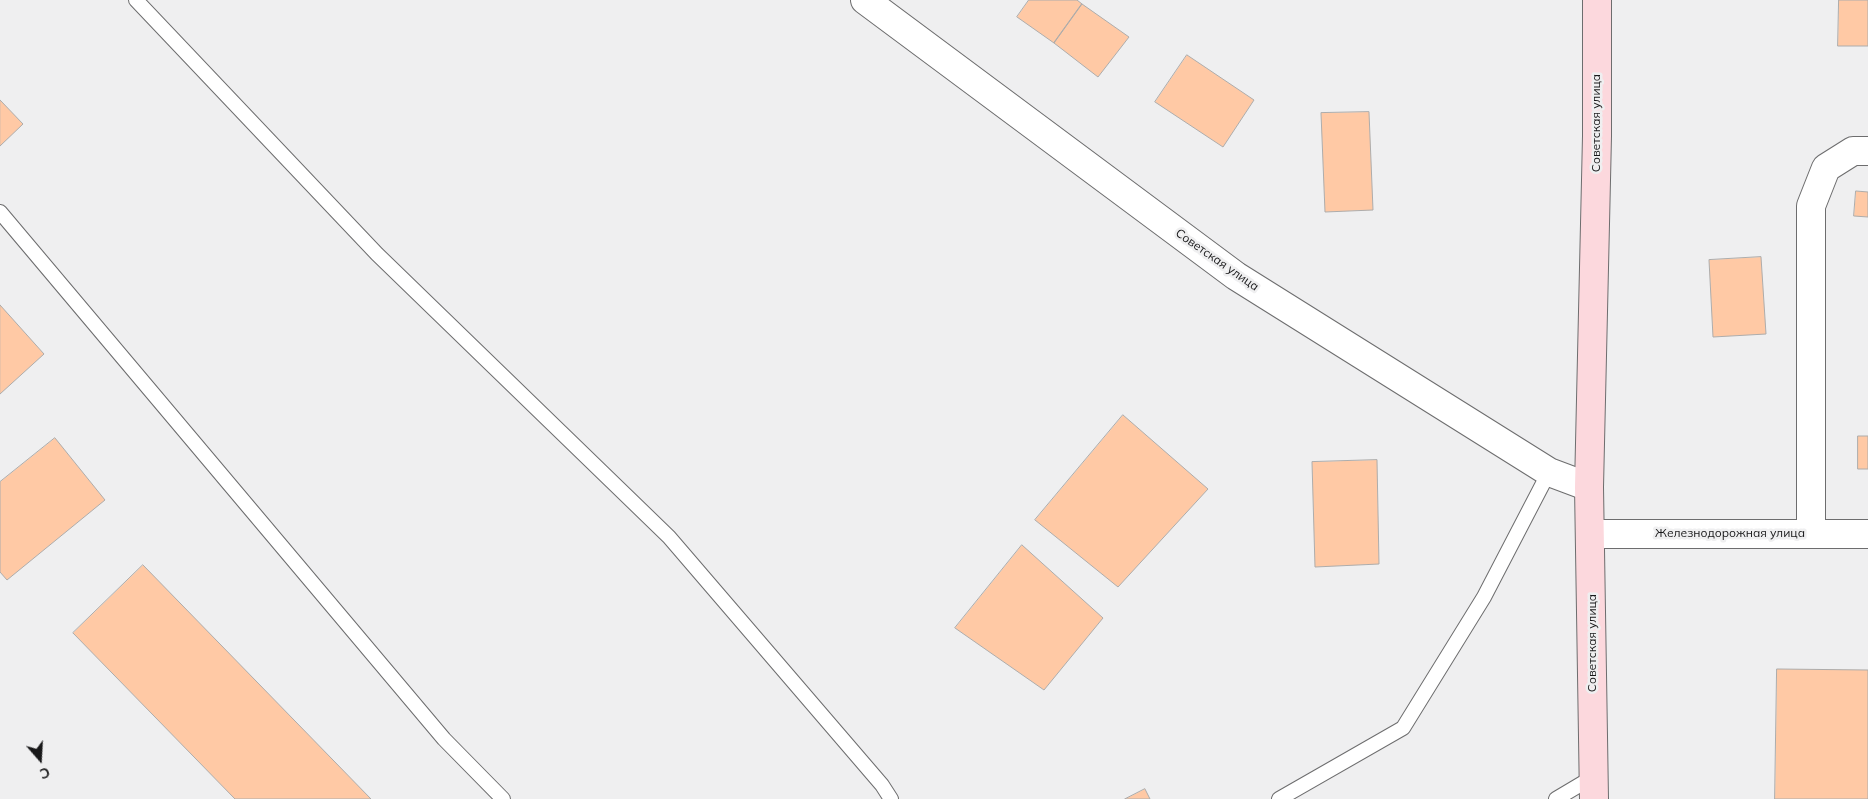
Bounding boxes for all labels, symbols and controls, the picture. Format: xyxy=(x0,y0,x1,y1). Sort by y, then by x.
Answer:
street label: Советская улица xyxy=(1589,74,1603,172)
street label: Советская улица xyxy=(1173,226,1261,294)
street label: Железнодорожная улица xyxy=(1655,526,1805,540)
street label: Советская улица xyxy=(1585,594,1599,692)
north arrow xyxy=(15,734,65,784)
text: С xyxy=(37,763,52,783)

